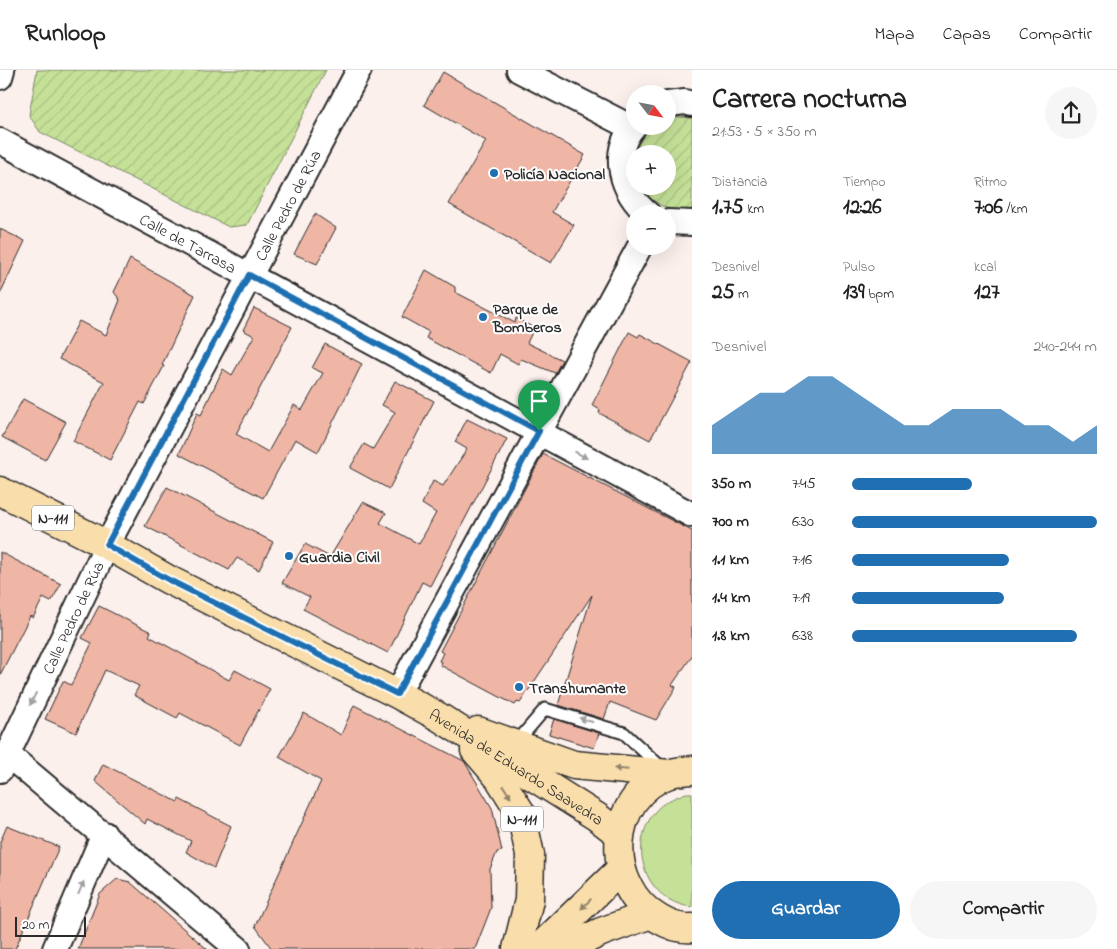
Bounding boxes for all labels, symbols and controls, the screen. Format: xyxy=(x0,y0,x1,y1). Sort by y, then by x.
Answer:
text: Runloop xyxy=(25,17,106,52)
text: Mapa xyxy=(874,22,915,48)
text: Capas xyxy=(943,22,991,48)
text: Compartir xyxy=(1019,22,1092,48)
text: Carrera nocturna xyxy=(712,80,907,121)
north arrow xyxy=(626,85,676,135)
map controls xyxy=(626,85,676,255)
button: share xyxy=(1045,87,1097,139)
text: 21:53 · 5 × 350 m xyxy=(712,120,817,144)
button: + xyxy=(626,145,676,195)
street label: Calle Pedro de Rúa xyxy=(250,146,328,266)
place label: Policía Nacional xyxy=(504,163,606,187)
marker: Policía Nacional xyxy=(488,167,500,179)
text: Distancia xyxy=(712,172,767,193)
text: Tiempo xyxy=(843,172,886,193)
text: Ritmo xyxy=(974,172,1007,193)
text: 1.75 xyxy=(712,193,744,223)
text: 12:26 xyxy=(843,193,882,223)
text: 7:06 xyxy=(974,193,1003,223)
text: km xyxy=(744,199,764,220)
text: /km xyxy=(1003,199,1028,220)
button: − xyxy=(626,205,676,255)
street label: Calle de Tarrasa xyxy=(134,208,240,281)
text: Desnivel xyxy=(712,257,760,278)
text: Pulso xyxy=(843,257,875,278)
text: kcal xyxy=(974,257,996,278)
text: 25 xyxy=(712,278,734,308)
text: 139 xyxy=(843,278,865,308)
text: 127 xyxy=(974,278,1000,308)
text: m xyxy=(734,284,749,305)
text: bpm xyxy=(865,284,894,305)
place label: Parque de Bomberos xyxy=(492,298,562,340)
marker: Parque de Bomberos xyxy=(477,311,489,323)
text: Desnivel xyxy=(712,335,766,359)
text: 240–244 m xyxy=(1033,335,1097,359)
pin xyxy=(518,380,560,431)
icon: arrive xyxy=(525,387,553,415)
one-way arrow xyxy=(575,450,588,459)
text: 350 m xyxy=(712,472,751,496)
text: 7:45 xyxy=(792,472,816,496)
road number: N-111 xyxy=(32,506,74,530)
text: 700 m xyxy=(712,510,749,534)
text: 6:30 xyxy=(792,510,814,534)
place label: Guardia Civil xyxy=(299,546,380,570)
text: 1.1 km xyxy=(712,548,749,572)
text: 7:16 xyxy=(792,548,812,572)
marker: Guardia Civil xyxy=(283,550,295,562)
street label: Calle Pedro de Rúa xyxy=(37,558,112,679)
text: 1.4 km xyxy=(712,586,750,610)
text: 7:19 xyxy=(792,586,810,610)
text: 1.8 km xyxy=(712,624,750,648)
text: 6:38 xyxy=(792,624,813,648)
place label: Transhumante xyxy=(529,677,627,701)
marker: Transhumante xyxy=(513,681,525,693)
one-way arrow xyxy=(29,692,37,706)
street label: Avenida de Eduardo Saavedra xyxy=(424,704,608,832)
one-way arrow xyxy=(578,716,593,724)
one-way arrow xyxy=(612,765,628,773)
one-way arrow xyxy=(502,785,512,798)
road number: N-111 xyxy=(501,806,543,832)
one-way arrow xyxy=(77,880,85,895)
button: Guardar xyxy=(712,881,900,939)
button: Compartir xyxy=(910,881,1097,939)
one-way arrow xyxy=(580,898,592,910)
scale bar xyxy=(15,914,86,937)
text: 20 m xyxy=(22,915,49,936)

